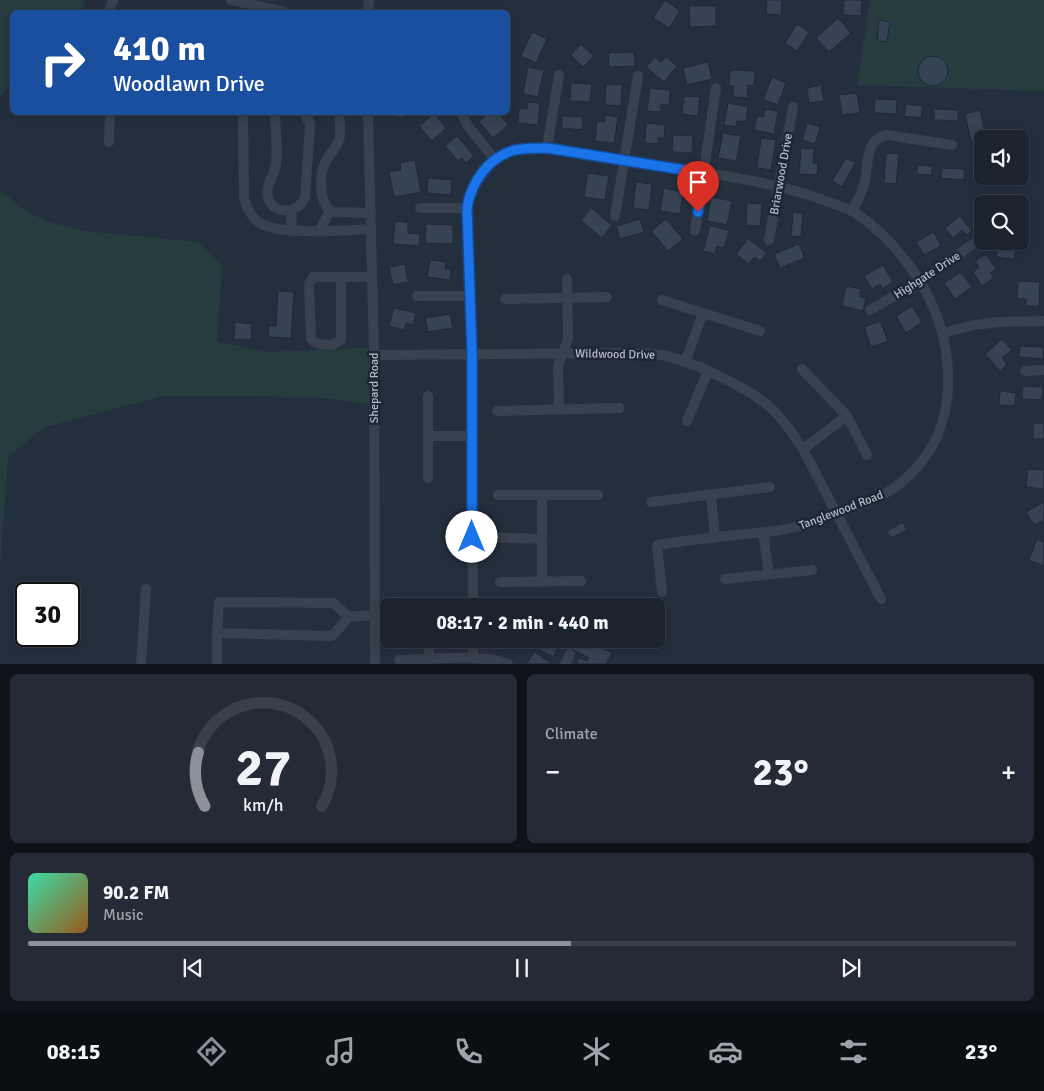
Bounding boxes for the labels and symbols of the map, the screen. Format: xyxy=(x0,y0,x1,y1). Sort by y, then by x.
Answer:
street label: Briarwood Drive xyxy=(767,132,796,216)
pin xyxy=(677,161,719,212)
street label: Highgate Drive xyxy=(891,248,963,302)
street label: Wildwood Drive xyxy=(575,346,655,363)
street label: Shepard Road xyxy=(367,353,382,423)
street label: Tanglewood Road xyxy=(797,488,885,533)
position arrow xyxy=(445,510,497,562)
speed limit sign: 30 xyxy=(15,582,80,647)

